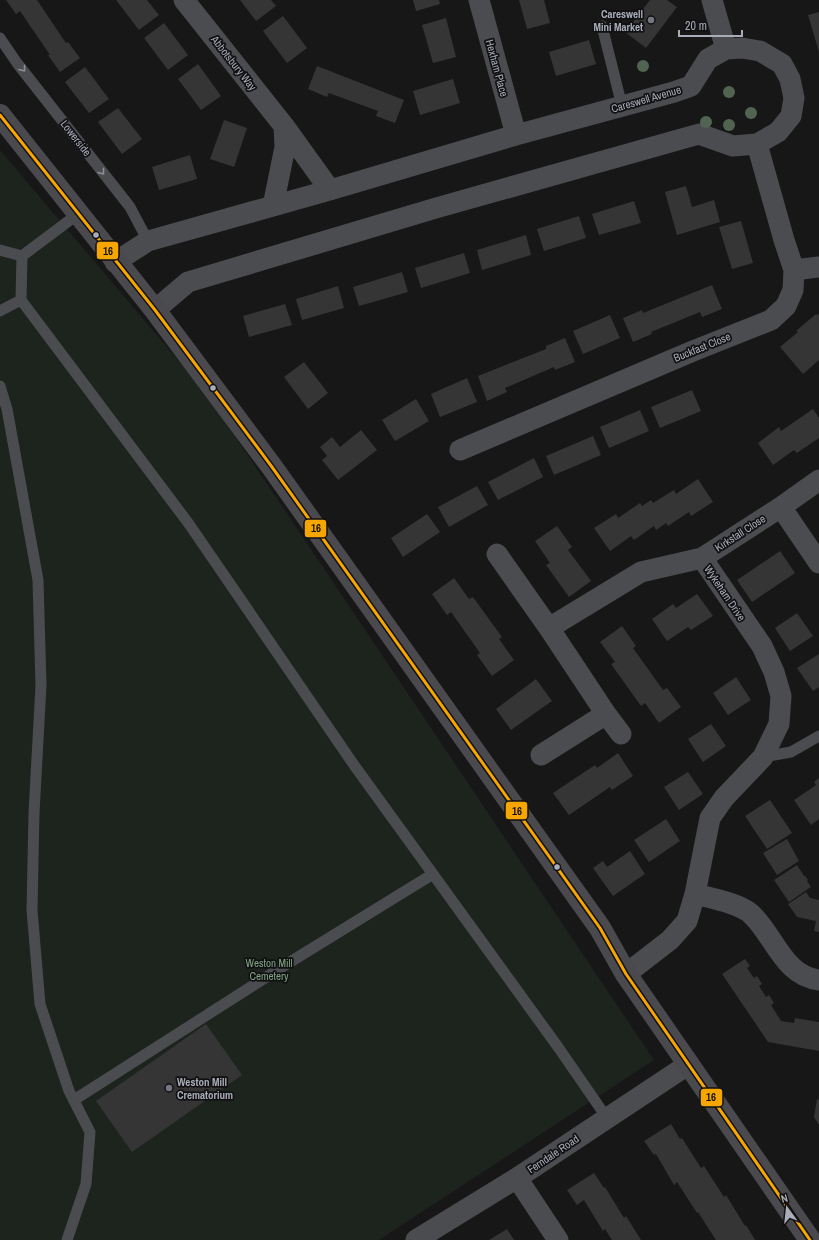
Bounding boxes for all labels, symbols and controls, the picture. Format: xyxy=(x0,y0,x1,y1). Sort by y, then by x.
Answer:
place label: Careswell Mini Market xyxy=(593,7,643,34)
scale bar xyxy=(679,12,742,38)
marker: Careswell Mini Market xyxy=(646,15,656,25)
text: 20 m xyxy=(685,18,707,34)
street label: Abbotsbury Way xyxy=(208,32,260,94)
street label: Hexham Place xyxy=(483,38,511,98)
one-way arrow xyxy=(18,65,25,72)
street label: Careswell Avenue xyxy=(609,82,683,116)
street label: Lowerside xyxy=(58,117,94,159)
one-way arrow xyxy=(98,167,105,174)
unlabelled marker xyxy=(91,230,101,240)
line badge: 16 xyxy=(96,241,119,260)
text: 16 xyxy=(103,244,113,258)
street label: Buckfast Close xyxy=(671,329,733,365)
unlabelled marker xyxy=(208,383,218,393)
street label: Kirkstall Close xyxy=(712,511,768,555)
line badge: 16 xyxy=(304,519,327,538)
text: 16 xyxy=(311,521,321,535)
street label: Wykeham Drive xyxy=(701,563,749,623)
line badge: 16 xyxy=(505,801,528,820)
text: 16 xyxy=(512,804,522,818)
unlabelled marker xyxy=(552,862,562,872)
park label: Weston Mill Cemetery xyxy=(246,956,292,983)
place label: Weston Mill Crematorium xyxy=(177,1075,233,1102)
marker: Weston Mill Crematorium xyxy=(164,1083,174,1093)
line badge: 16 xyxy=(700,1088,723,1107)
text: 16 xyxy=(706,1090,716,1104)
street label: Ferndale Road xyxy=(525,1132,581,1176)
north arrow xyxy=(767,1188,807,1228)
text: N xyxy=(779,1191,789,1206)

